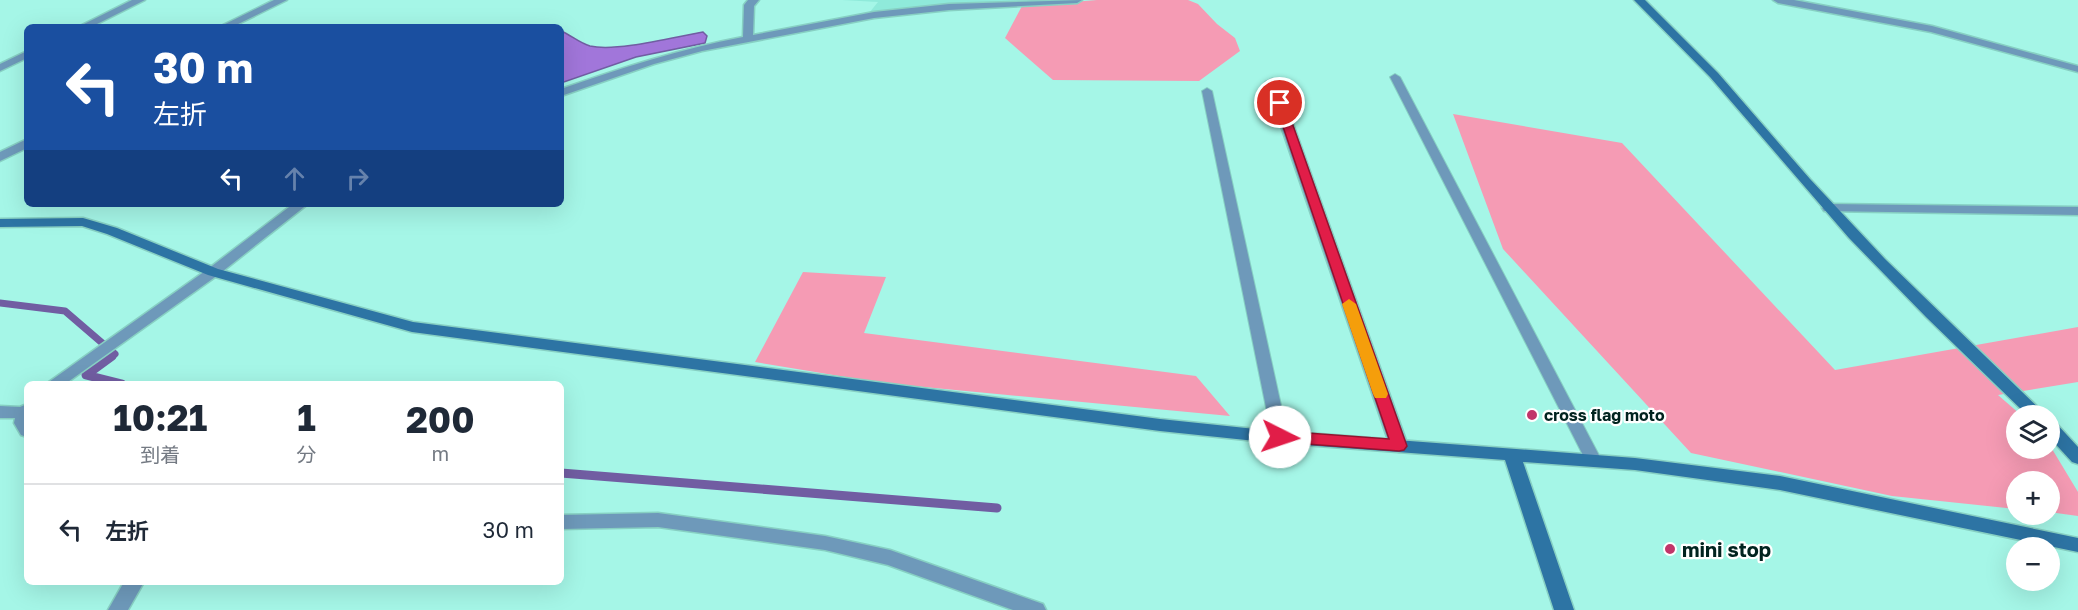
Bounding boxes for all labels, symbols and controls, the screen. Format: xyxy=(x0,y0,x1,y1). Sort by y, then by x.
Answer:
text: 30 m xyxy=(153,42,253,92)
icon: left xyxy=(54,48,132,126)
pin xyxy=(1254,77,1305,128)
icon: arrive xyxy=(1263,86,1296,119)
text: 左折 xyxy=(153,98,207,130)
icon: left xyxy=(215,162,248,195)
icon: ahead xyxy=(278,162,311,195)
icon: right xyxy=(341,162,374,195)
text: 10:21 xyxy=(113,396,207,439)
text: 1 xyxy=(297,396,316,439)
text: 200 xyxy=(406,398,475,441)
position arrow xyxy=(1248,405,1312,469)
place label: cross flag moto xyxy=(1544,405,1665,425)
map controls xyxy=(2006,405,2060,591)
button: layers xyxy=(2006,405,2060,459)
marker: cross flag moto xyxy=(1525,408,1539,422)
text: m xyxy=(431,441,449,465)
text: 到着 xyxy=(140,442,180,466)
text: 分 xyxy=(297,442,317,466)
button: + xyxy=(2006,471,2060,525)
icon: left xyxy=(54,513,87,546)
text: 30 m xyxy=(483,516,534,543)
text: 左折 xyxy=(105,517,149,544)
place label: mini stop xyxy=(1682,537,1771,561)
button: − xyxy=(2006,537,2060,591)
marker: mini stop xyxy=(1663,542,1677,556)

